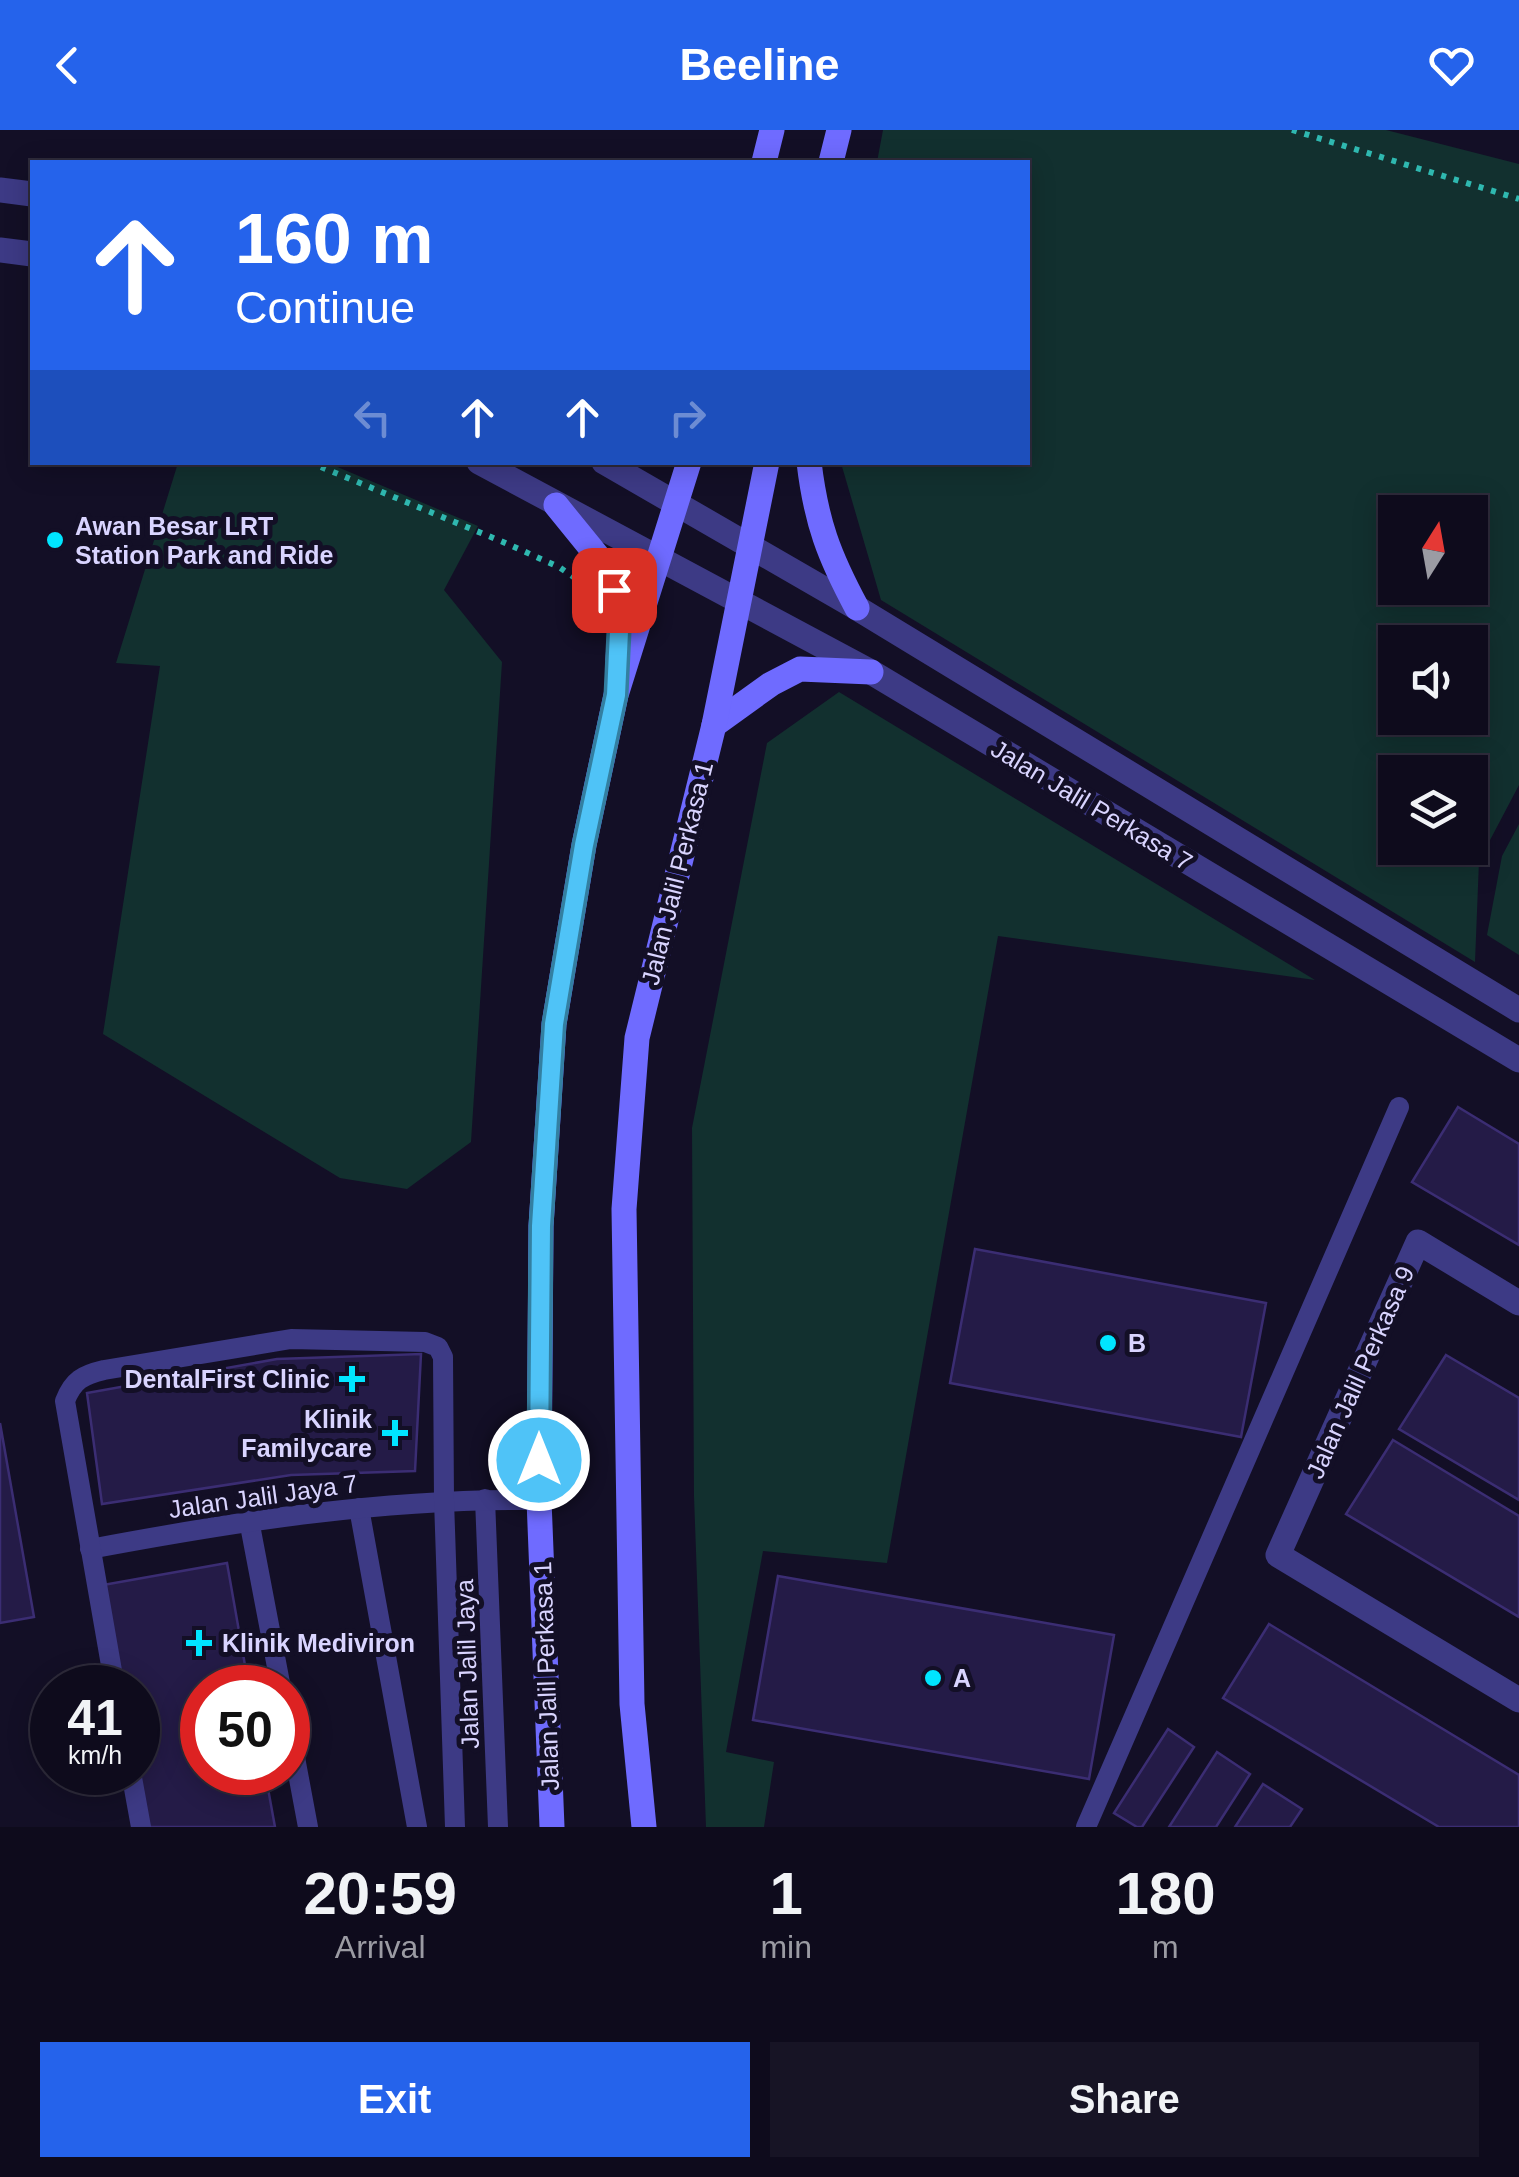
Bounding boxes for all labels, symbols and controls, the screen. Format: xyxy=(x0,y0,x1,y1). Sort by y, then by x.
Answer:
icon: back xyxy=(40,38,95,93)
icon: heart xyxy=(1424,38,1479,93)
text: Beeline xyxy=(679,39,840,90)
icon: ahead xyxy=(70,200,200,330)
text: 160 m xyxy=(235,200,433,278)
text: Continue xyxy=(235,282,415,333)
icon: left xyxy=(345,390,400,445)
icon: ahead xyxy=(450,390,505,445)
icon: ahead xyxy=(555,390,610,445)
icon: right xyxy=(660,390,715,445)
north arrow xyxy=(1378,495,1488,605)
map controls xyxy=(1378,495,1488,865)
place label: Awan Besar LRT Station Park and Ride xyxy=(75,512,333,569)
marker: Awan Besar LRT Station Park and Ride xyxy=(44,529,66,551)
pin xyxy=(572,548,657,633)
icon: arrive xyxy=(587,563,642,618)
button: sound xyxy=(1378,625,1488,735)
street label: Jalan Jalil Perkasa 7 xyxy=(987,734,1197,876)
button: layers xyxy=(1378,755,1488,865)
street label: Jalan Jalil Perkasa 1 xyxy=(636,758,718,988)
street label: Jalan Jalil Perkasa 9 xyxy=(1301,1262,1419,1482)
place label: B xyxy=(1128,1329,1146,1357)
marker: B xyxy=(1097,1332,1119,1354)
place label: DentalFirst Clinic xyxy=(124,1365,330,1393)
marker: DentalFirst Clinic xyxy=(339,1366,365,1392)
place label: Klinik Familycare xyxy=(241,1405,372,1462)
position arrow xyxy=(487,1408,591,1512)
marker: Klinik Familycare xyxy=(382,1420,408,1446)
street label: Jalan Jalil Jaya 7 xyxy=(167,1469,359,1523)
street label: Jalan Jalil Perkasa 1 xyxy=(528,1561,564,1791)
street label: Jalan Jalil Jaya xyxy=(450,1579,484,1749)
place label: Klinik Mediviron xyxy=(222,1629,415,1657)
marker: Klinik Mediviron xyxy=(186,1630,212,1656)
place label: A xyxy=(953,1664,971,1692)
speed limit sign: 50 xyxy=(180,1665,310,1795)
marker: A xyxy=(922,1667,944,1689)
text: 41 xyxy=(67,1690,123,1746)
text: km/h xyxy=(68,1741,122,1769)
text: 20:59 xyxy=(303,1860,457,1927)
text: 1 xyxy=(769,1860,803,1927)
text: 180 xyxy=(1115,1860,1216,1927)
text: Arrival xyxy=(335,1929,426,1965)
text: min xyxy=(760,1929,812,1965)
text: m xyxy=(1152,1929,1179,1965)
button: Exit xyxy=(40,2042,750,2157)
button: Share xyxy=(770,2042,1479,2157)

